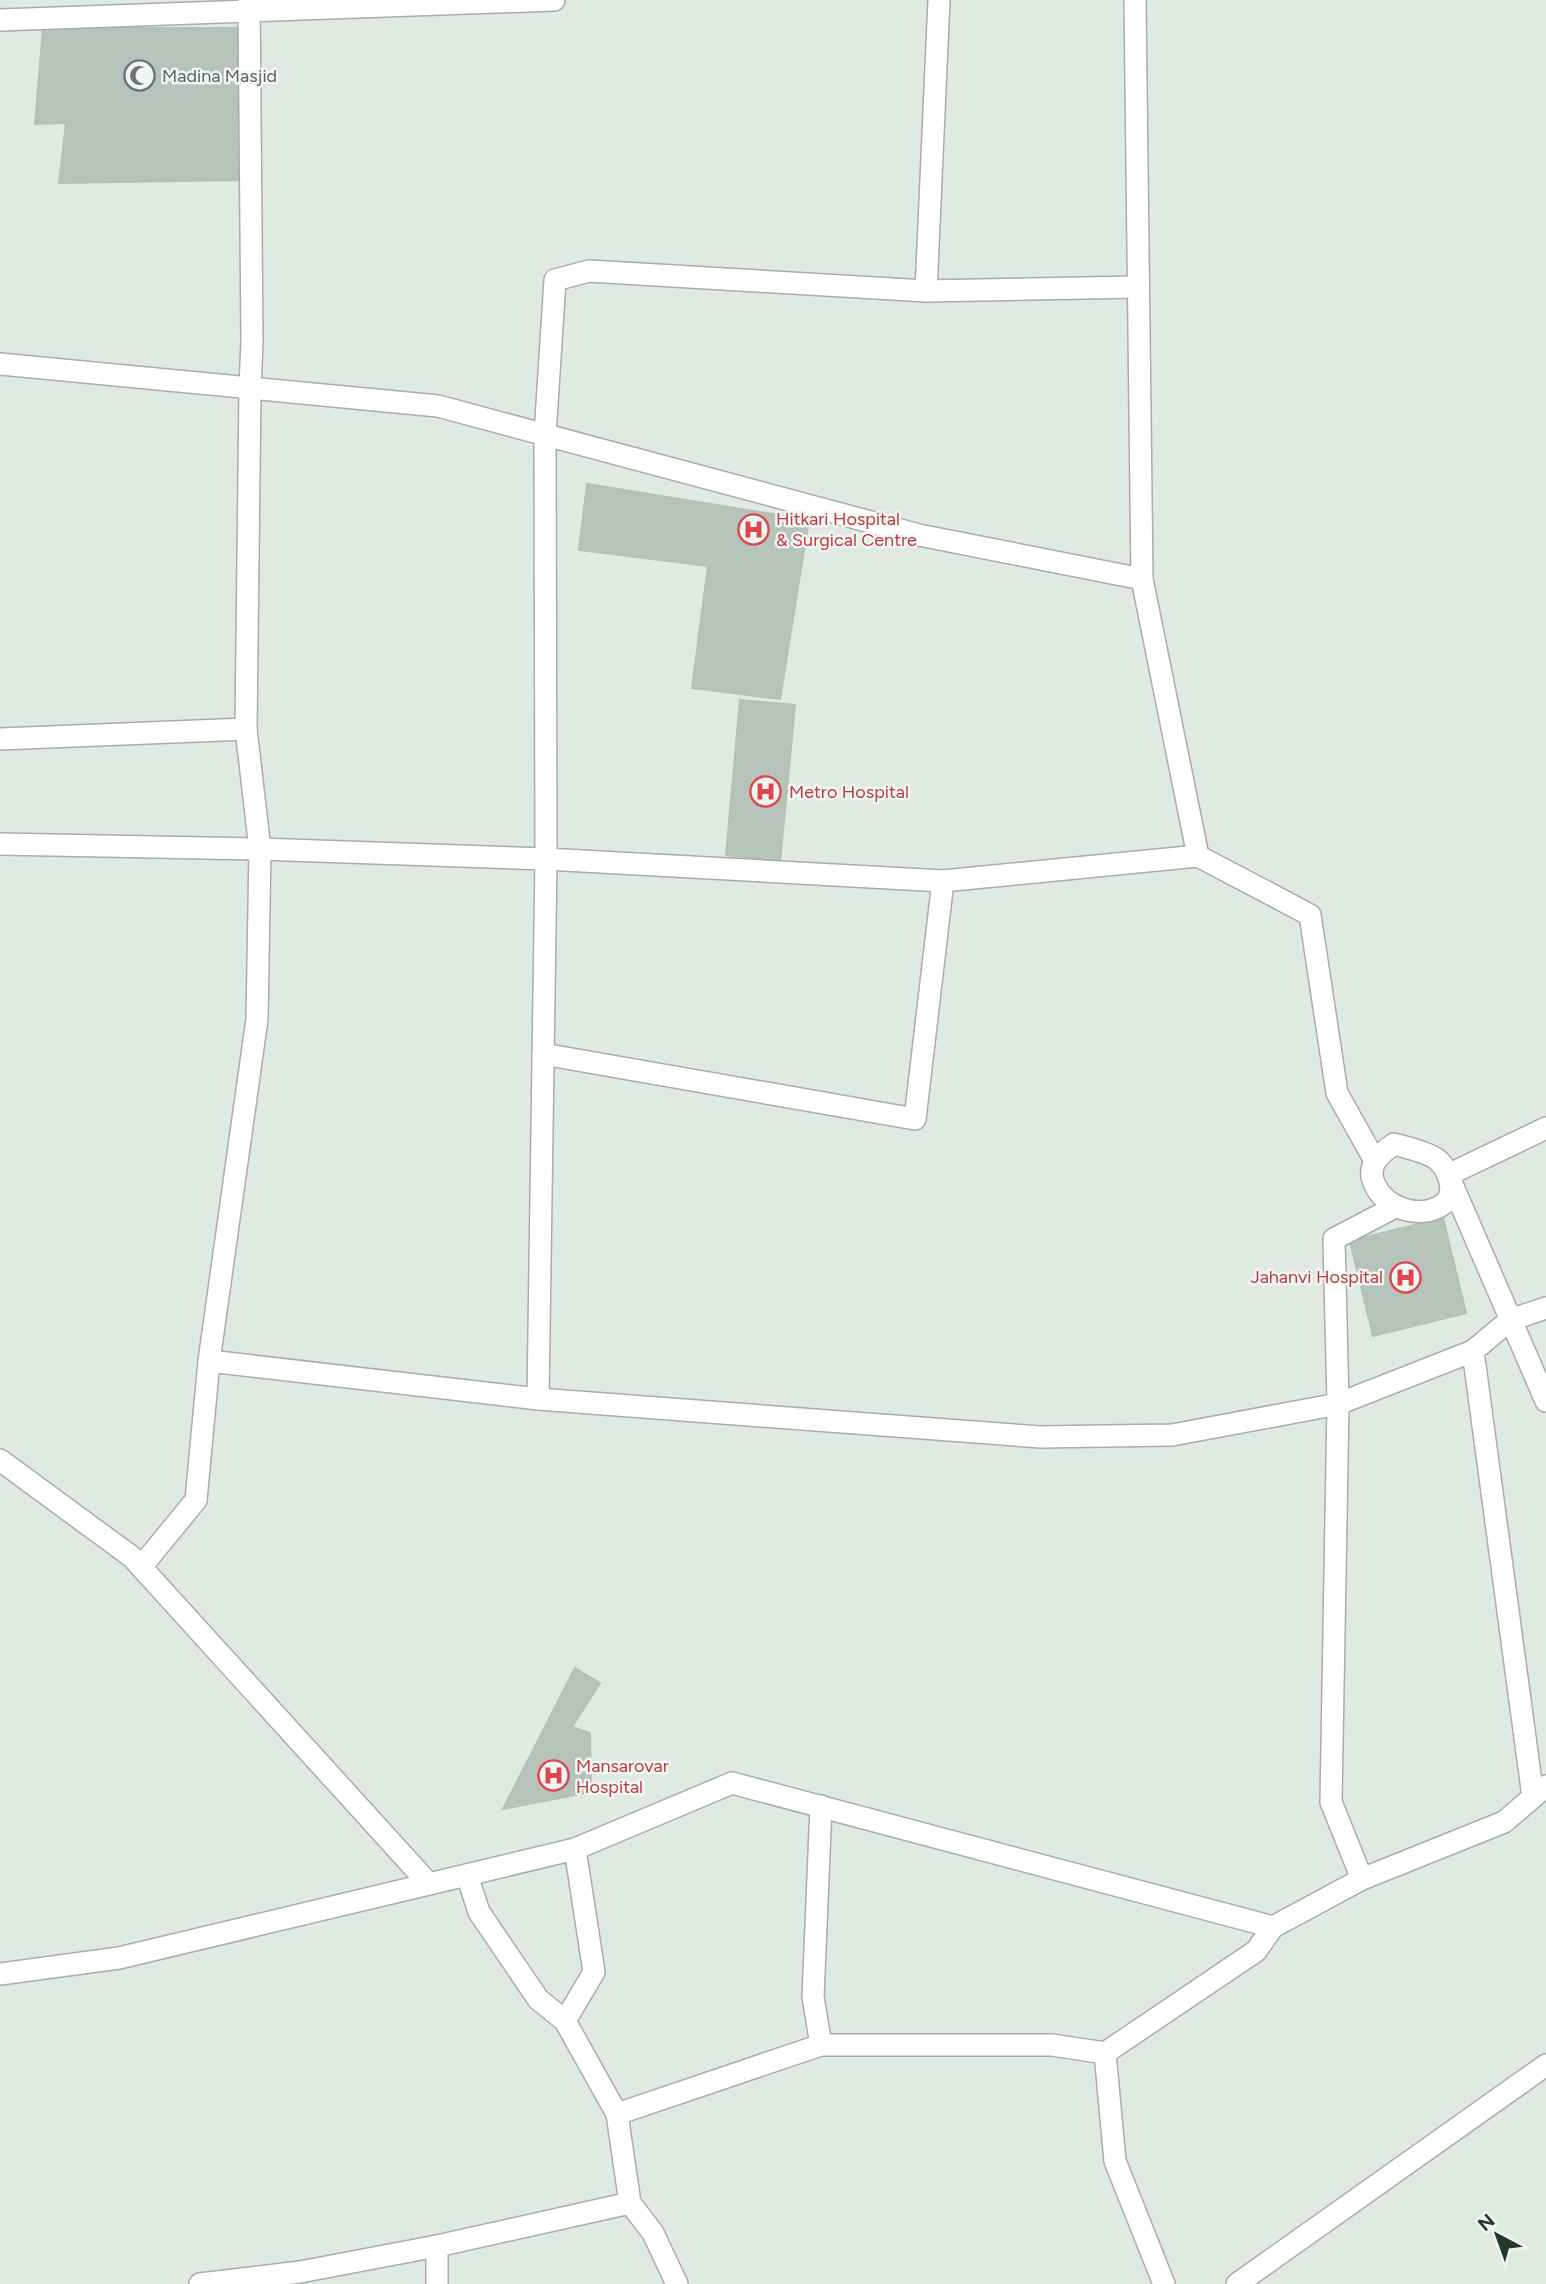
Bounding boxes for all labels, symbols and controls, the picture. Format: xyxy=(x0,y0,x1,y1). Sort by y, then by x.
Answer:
mosque icon: Madina Masjid xyxy=(122,59,156,93)
place label: Madina Masjid xyxy=(162,65,277,87)
place label: Hitkari Hospital & Surgical Centre xyxy=(776,508,917,551)
hospital icon: Hitkari Hospital & Surgical Centre xyxy=(736,512,770,546)
hospital icon: Metro Hospital xyxy=(749,775,783,809)
place label: Metro Hospital xyxy=(789,781,909,803)
hospital icon: Jahanvi Hospital xyxy=(1389,1260,1423,1294)
place label: Jahanvi Hospital xyxy=(1250,1266,1383,1288)
place label: Mansarovar Hospital xyxy=(576,1755,669,1798)
hospital icon: Mansarovar Hospital xyxy=(536,1759,570,1793)
north arrow xyxy=(1462,2200,1532,2270)
text: N xyxy=(1473,2209,1499,2236)

